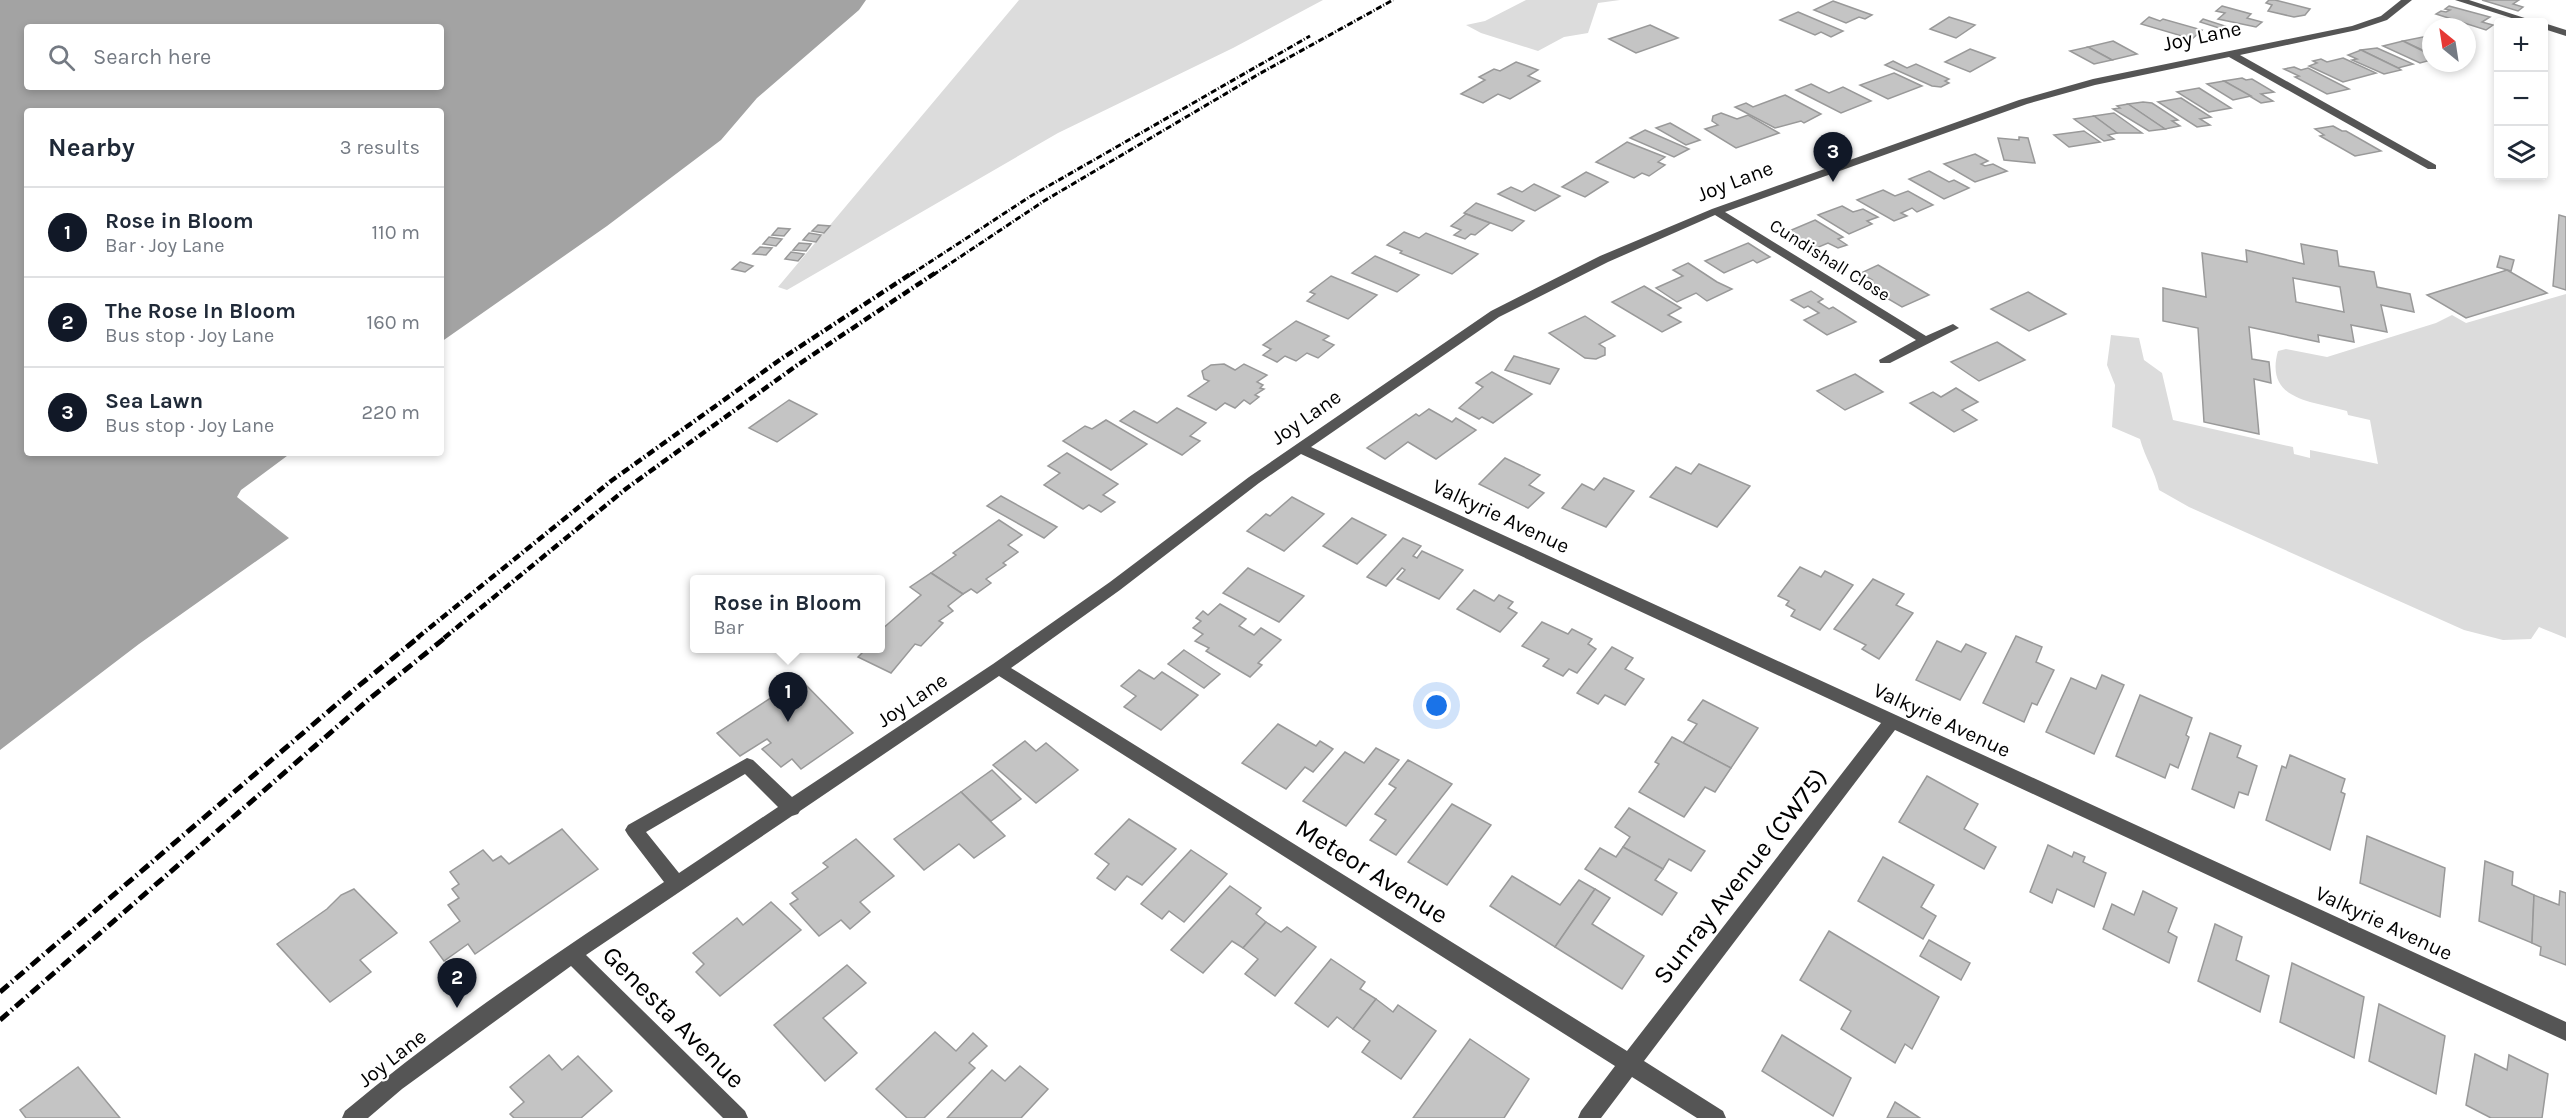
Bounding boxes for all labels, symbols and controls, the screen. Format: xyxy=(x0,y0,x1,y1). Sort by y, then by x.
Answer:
street label: Joy Lane xyxy=(2161,16,2243,56)
north arrow xyxy=(2422,18,2476,72)
map controls xyxy=(2494,18,2548,180)
button: + xyxy=(2494,18,2548,72)
search box xyxy=(24,24,444,90)
icon: search xyxy=(45,41,78,74)
text: Search here xyxy=(93,44,211,70)
button: − xyxy=(2494,72,2548,126)
button: layers xyxy=(2494,126,2548,180)
text: Nearby xyxy=(48,132,135,163)
pin: 3 xyxy=(1814,132,1852,182)
text: 3 results xyxy=(340,136,420,159)
street label: Joy Lane xyxy=(1694,156,1776,206)
text: Rose in Bloom xyxy=(105,208,254,234)
street label: Cundishall Close xyxy=(1766,214,1894,306)
text: 1 xyxy=(64,221,71,244)
text: 110 m xyxy=(371,221,420,244)
text: Bar · Joy Lane xyxy=(105,234,225,257)
text: The Rose In Bloom xyxy=(105,298,296,324)
text: 2 xyxy=(61,311,74,334)
text: 160 m xyxy=(367,311,420,334)
text: Bus stop · Joy Lane xyxy=(105,324,274,347)
street label: Joy Lane xyxy=(1267,384,1345,450)
text: Sea Lawn xyxy=(105,388,203,414)
text: 3 xyxy=(61,401,74,424)
text: 220 m xyxy=(361,401,420,424)
text: Bus stop · Joy Lane xyxy=(105,414,274,437)
street label: Valkyrie Avenue xyxy=(1429,474,1573,558)
popup xyxy=(690,575,885,653)
text: Rose in Bloom xyxy=(713,590,862,616)
text: Bar xyxy=(713,616,744,639)
street label: Joy Lane xyxy=(872,668,952,732)
pin: 1 xyxy=(768,672,808,722)
street label: Valkyrie Avenue xyxy=(1870,678,2014,762)
your location xyxy=(1422,691,1451,720)
street label: Sunray Avenue (CW75) xyxy=(1646,762,1834,990)
street label: Meteor Avenue xyxy=(1290,812,1454,931)
street label: Valkyrie Avenue xyxy=(2312,881,2456,965)
street label: Genesta Avenue xyxy=(596,940,751,1095)
pin: 2 xyxy=(438,958,476,1008)
street label: Joy Lane xyxy=(353,1024,431,1092)

